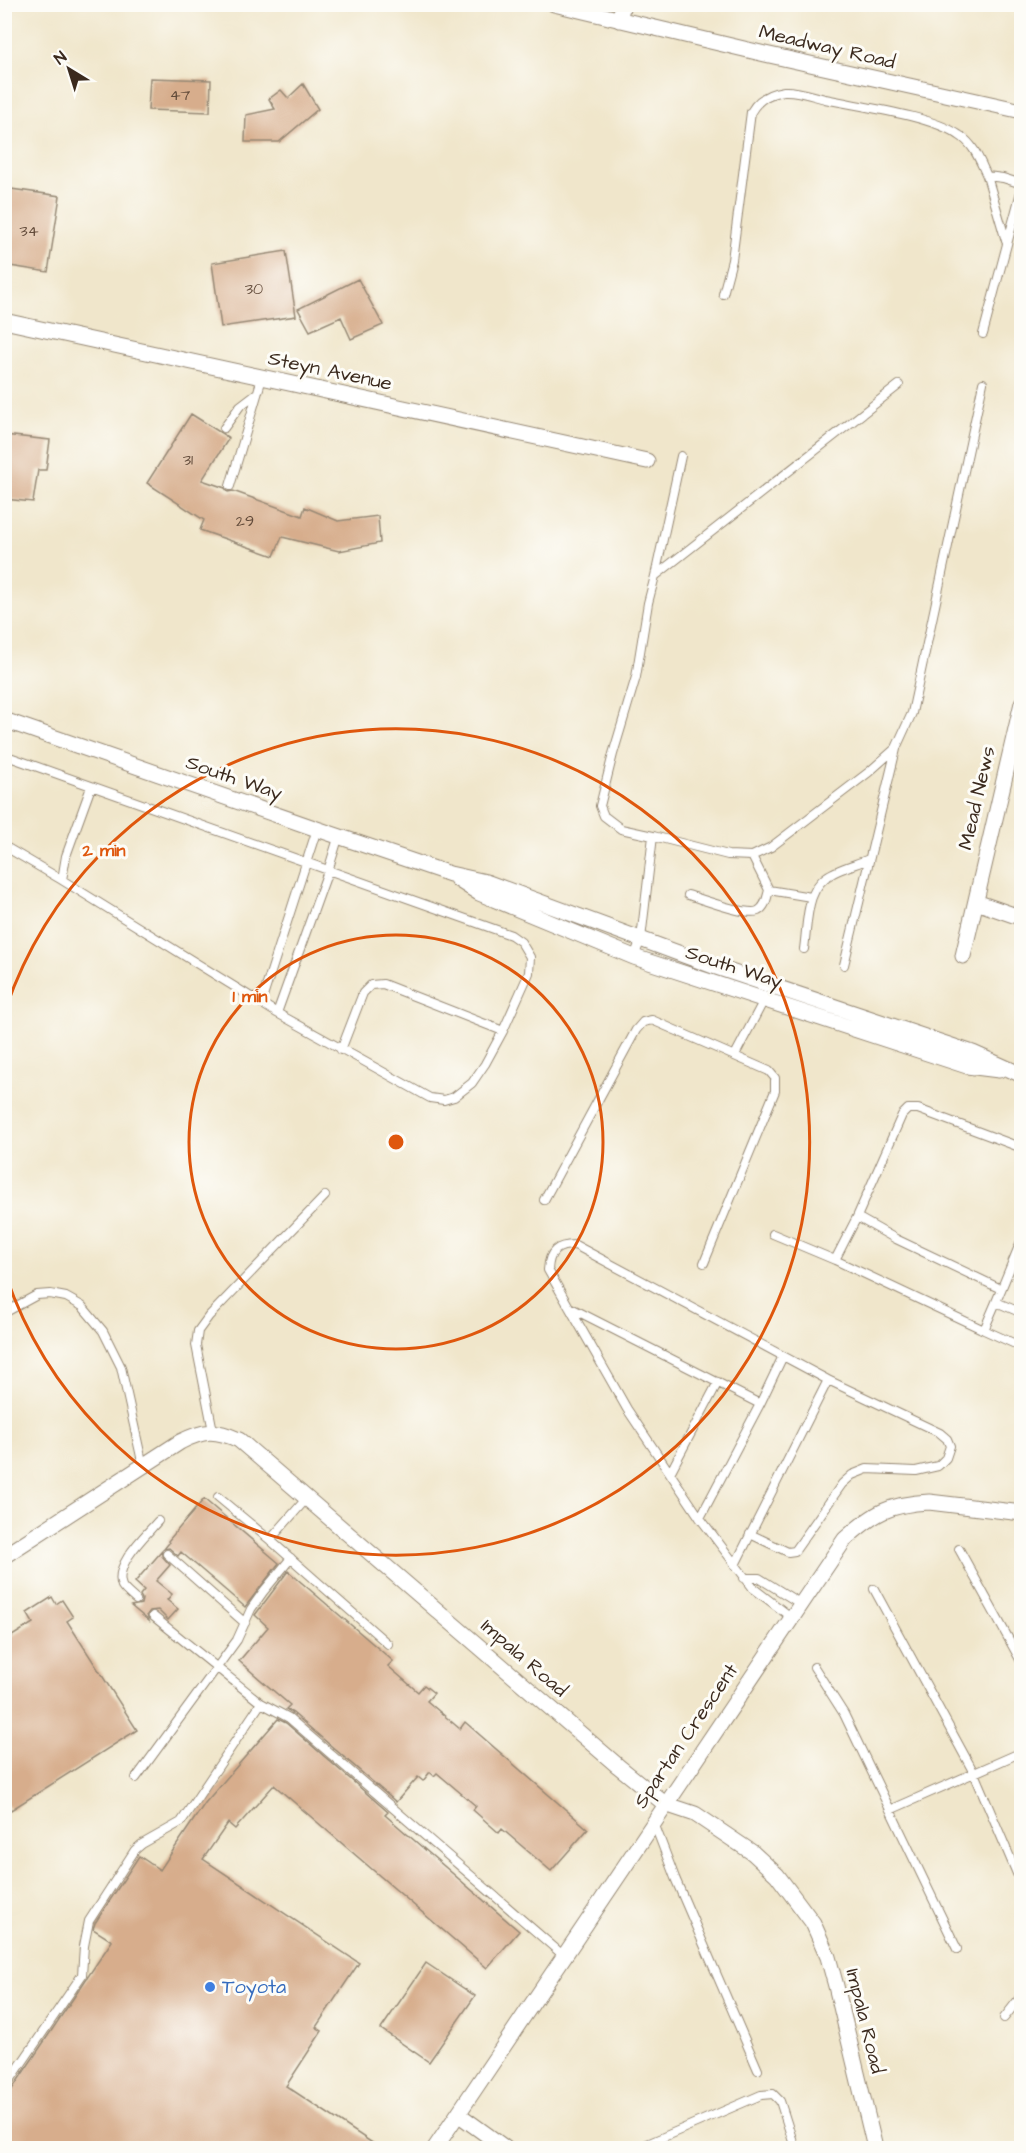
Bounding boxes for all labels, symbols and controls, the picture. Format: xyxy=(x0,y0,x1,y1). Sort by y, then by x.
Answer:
street label: Meadway Road xyxy=(756,18,898,77)
north arrow xyxy=(39,39,99,99)
text: N xyxy=(50,46,71,70)
house number: 47 xyxy=(170,84,191,106)
house number: 34 xyxy=(19,220,39,242)
house number: 30 xyxy=(245,278,263,300)
street label: Steyn Avenue xyxy=(265,344,395,399)
house number: 31 xyxy=(183,449,193,471)
house number: 29 xyxy=(236,510,254,532)
street label: Mead News xyxy=(952,744,1002,852)
street label: South Way xyxy=(182,748,286,809)
text: 2 min xyxy=(81,838,126,863)
street label: South Way xyxy=(682,938,786,997)
text: 1 min xyxy=(232,984,268,1009)
centre of rings xyxy=(386,1132,406,1152)
street label: Impala Road xyxy=(474,1612,574,1704)
street label: Spartan Crescent xyxy=(627,1658,745,1814)
street label: Impala Road xyxy=(838,1966,892,2076)
place label: Toyota xyxy=(222,1973,286,2002)
marker: Toyota xyxy=(203,1980,217,1994)

